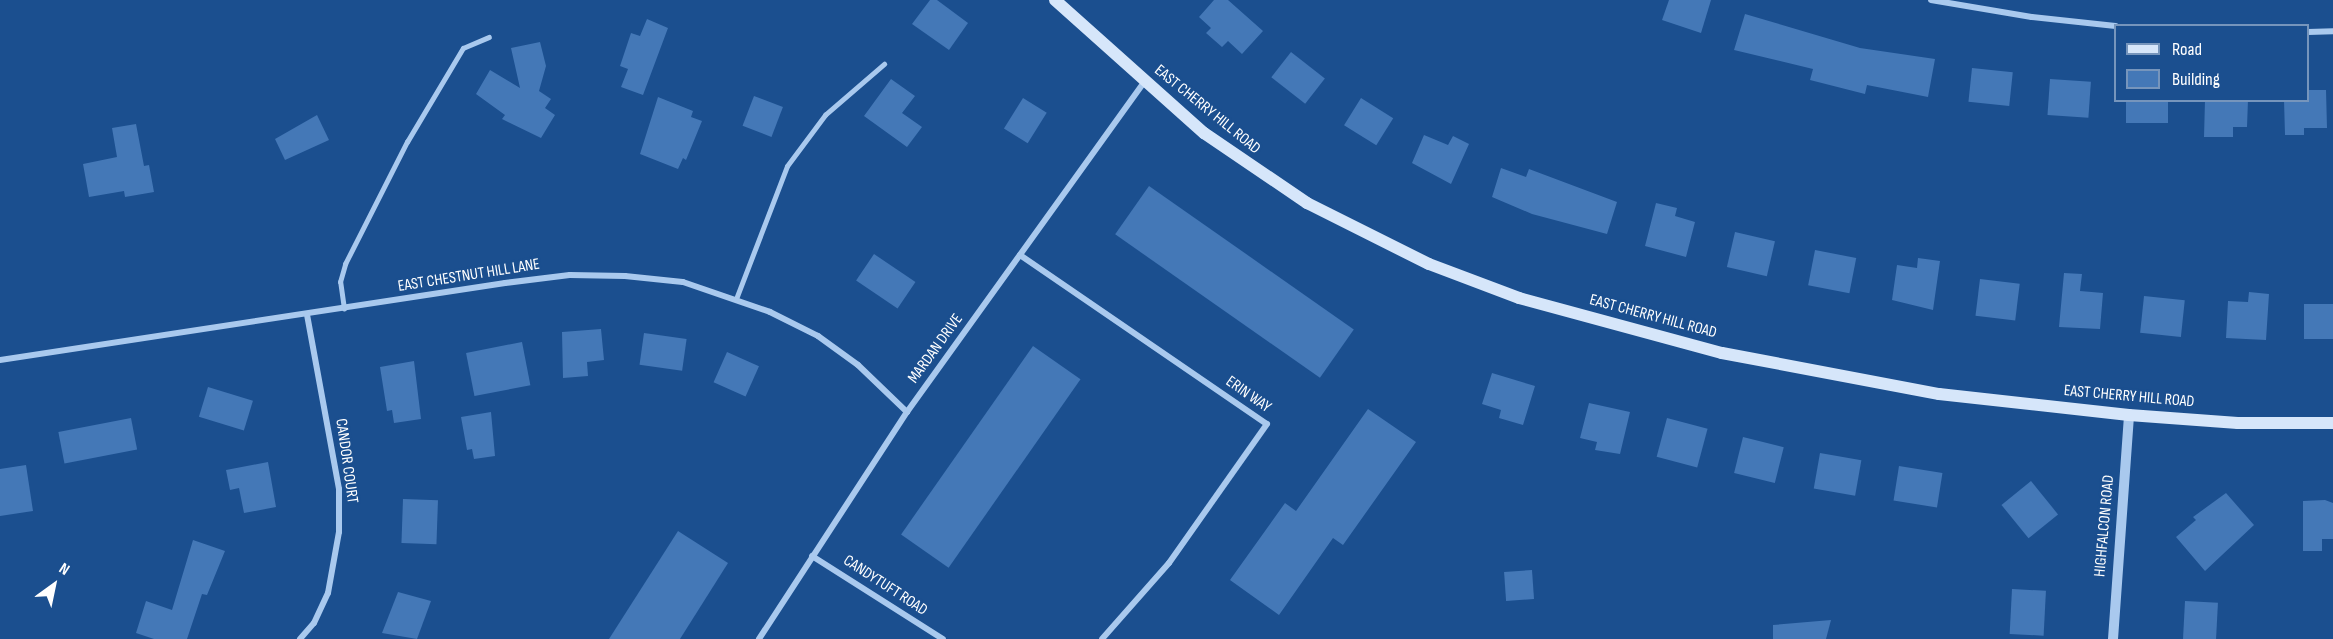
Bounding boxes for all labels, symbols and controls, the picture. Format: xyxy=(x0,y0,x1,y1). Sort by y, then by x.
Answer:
legend xyxy=(2114,24,2309,102)
text: Road xyxy=(2172,39,2202,60)
street label: EAST CHERRY HILL ROAD xyxy=(1150,61,1264,159)
text: Building xyxy=(2172,69,2220,90)
street label: EAST CHESTNUT HILL LANE xyxy=(397,255,541,297)
street label: EAST CHERRY HILL ROAD xyxy=(1587,291,1719,343)
street label: MARDAN DRIVE xyxy=(904,310,968,388)
street label: ERIN WAY xyxy=(1222,373,1274,417)
street label: EAST CHERRY HILL ROAD xyxy=(2063,382,2195,412)
street label: CANDOR COURT xyxy=(331,417,361,505)
street label: HIGHFALCON ROAD xyxy=(2091,474,2119,578)
street label: CANDYTUFT ROAD xyxy=(839,552,931,620)
north arrow xyxy=(24,555,84,615)
text: N xyxy=(55,559,73,580)

